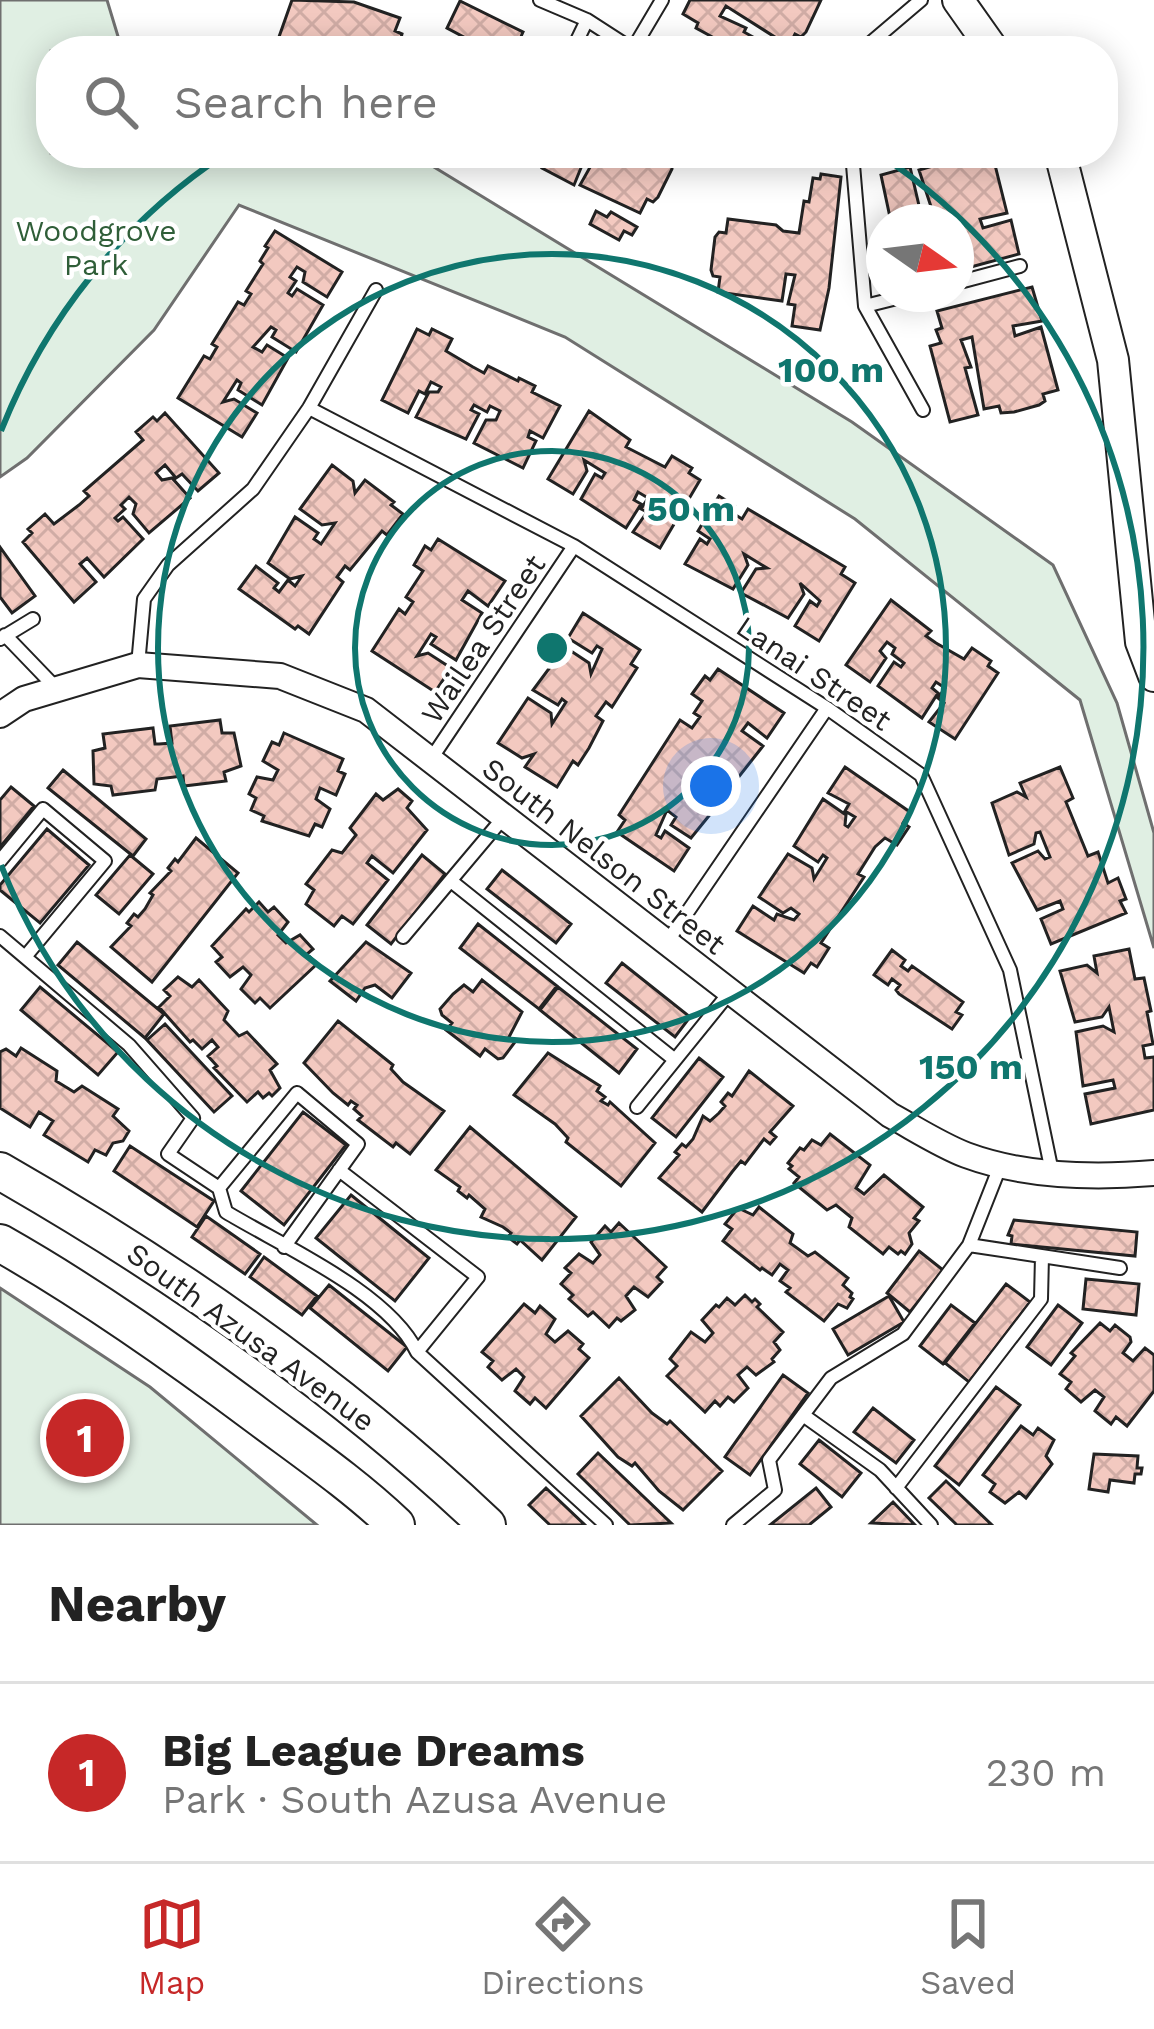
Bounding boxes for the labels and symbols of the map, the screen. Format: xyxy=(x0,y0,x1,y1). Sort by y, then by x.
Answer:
north arrow xyxy=(866,204,974,312)
park label: Woodgrove Park xyxy=(15,213,177,282)
text: 100 m xyxy=(778,349,884,391)
text: 50 m xyxy=(647,488,735,530)
street label: Wailea Street xyxy=(414,548,553,730)
street label: Lanai Street xyxy=(730,608,898,738)
centre of rings xyxy=(531,627,573,669)
street label: South Nelson Street xyxy=(476,750,733,962)
your location xyxy=(681,756,741,816)
text: 150 m xyxy=(919,1046,1023,1088)
street label: South Azusa Avenue xyxy=(120,1235,382,1439)
pin: 1 xyxy=(46,1393,124,1483)

